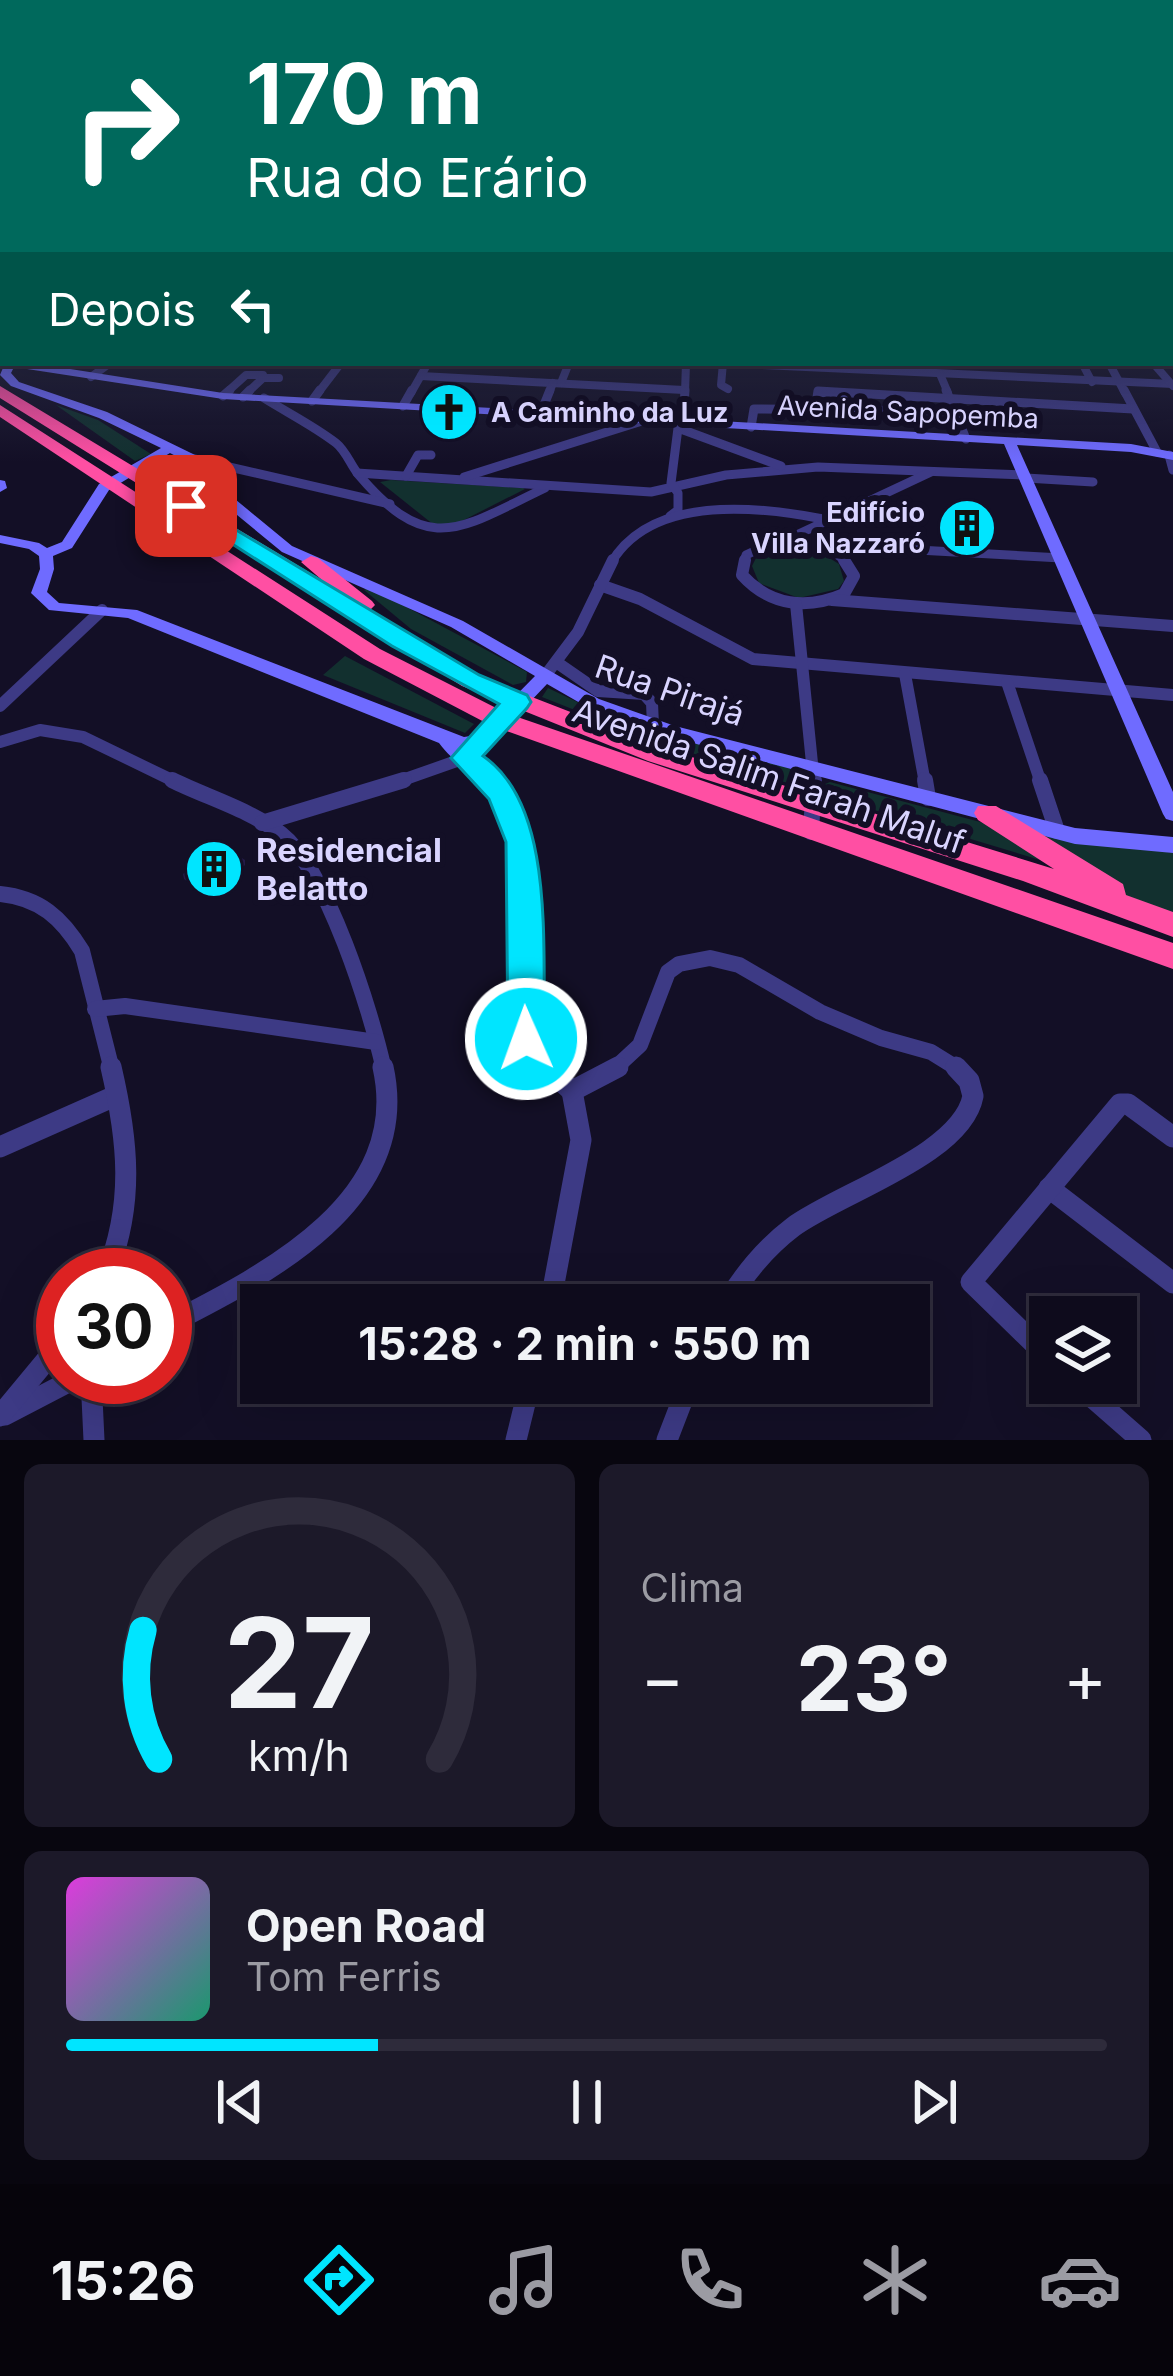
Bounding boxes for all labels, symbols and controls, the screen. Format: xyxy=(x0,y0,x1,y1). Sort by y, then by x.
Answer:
text: 170 m xyxy=(246,43,483,144)
icon: right xyxy=(48,48,204,204)
text: Rua do Erário xyxy=(246,145,589,210)
icon: left xyxy=(220,276,286,342)
text: Depois xyxy=(48,282,196,337)
church icon: A Caminho da Luz xyxy=(418,381,480,443)
street label: Avenida Sapopemba xyxy=(776,389,1040,435)
place label: A Caminho da Luz xyxy=(491,396,728,429)
pin xyxy=(135,455,237,557)
icon: arrive xyxy=(153,473,219,539)
place label: Edifício Villa Nazzaró xyxy=(751,496,925,560)
building icon: Edifício Villa Nazzaró xyxy=(936,497,998,559)
street label: Rua Pirajá xyxy=(590,646,750,734)
street label: Avenida Salim Farah Maluf xyxy=(568,690,970,862)
place label: Residencial Belatto xyxy=(256,830,442,908)
building icon: Residencial Belatto xyxy=(183,838,245,900)
position arrow xyxy=(463,976,589,1102)
speed limit sign: 30 xyxy=(36,1248,192,1404)
map controls xyxy=(1029,1296,1137,1404)
button: layers xyxy=(1029,1296,1137,1404)
text: 15:28 · 2 min · 550 m xyxy=(358,1316,812,1371)
text: Clima xyxy=(641,1564,744,1611)
text: 27 xyxy=(224,1587,375,1738)
text: 23° xyxy=(796,1624,952,1733)
text: − xyxy=(641,1638,684,1718)
text: + xyxy=(1063,1638,1107,1718)
text: km/h xyxy=(248,1728,350,1780)
text: Open Road xyxy=(246,1898,486,1953)
text: Tom Ferris xyxy=(246,1953,441,2000)
icon: previous xyxy=(207,2069,273,2135)
icon: pause xyxy=(554,2069,620,2135)
icon: next xyxy=(901,2069,967,2135)
icon: directions xyxy=(297,2238,381,2322)
icon: music xyxy=(482,2238,566,2322)
icon: phone xyxy=(668,2238,752,2322)
icon: climate xyxy=(853,2238,937,2322)
icon: car xyxy=(1038,2238,1122,2322)
text: 15:26 xyxy=(51,2248,196,2313)

